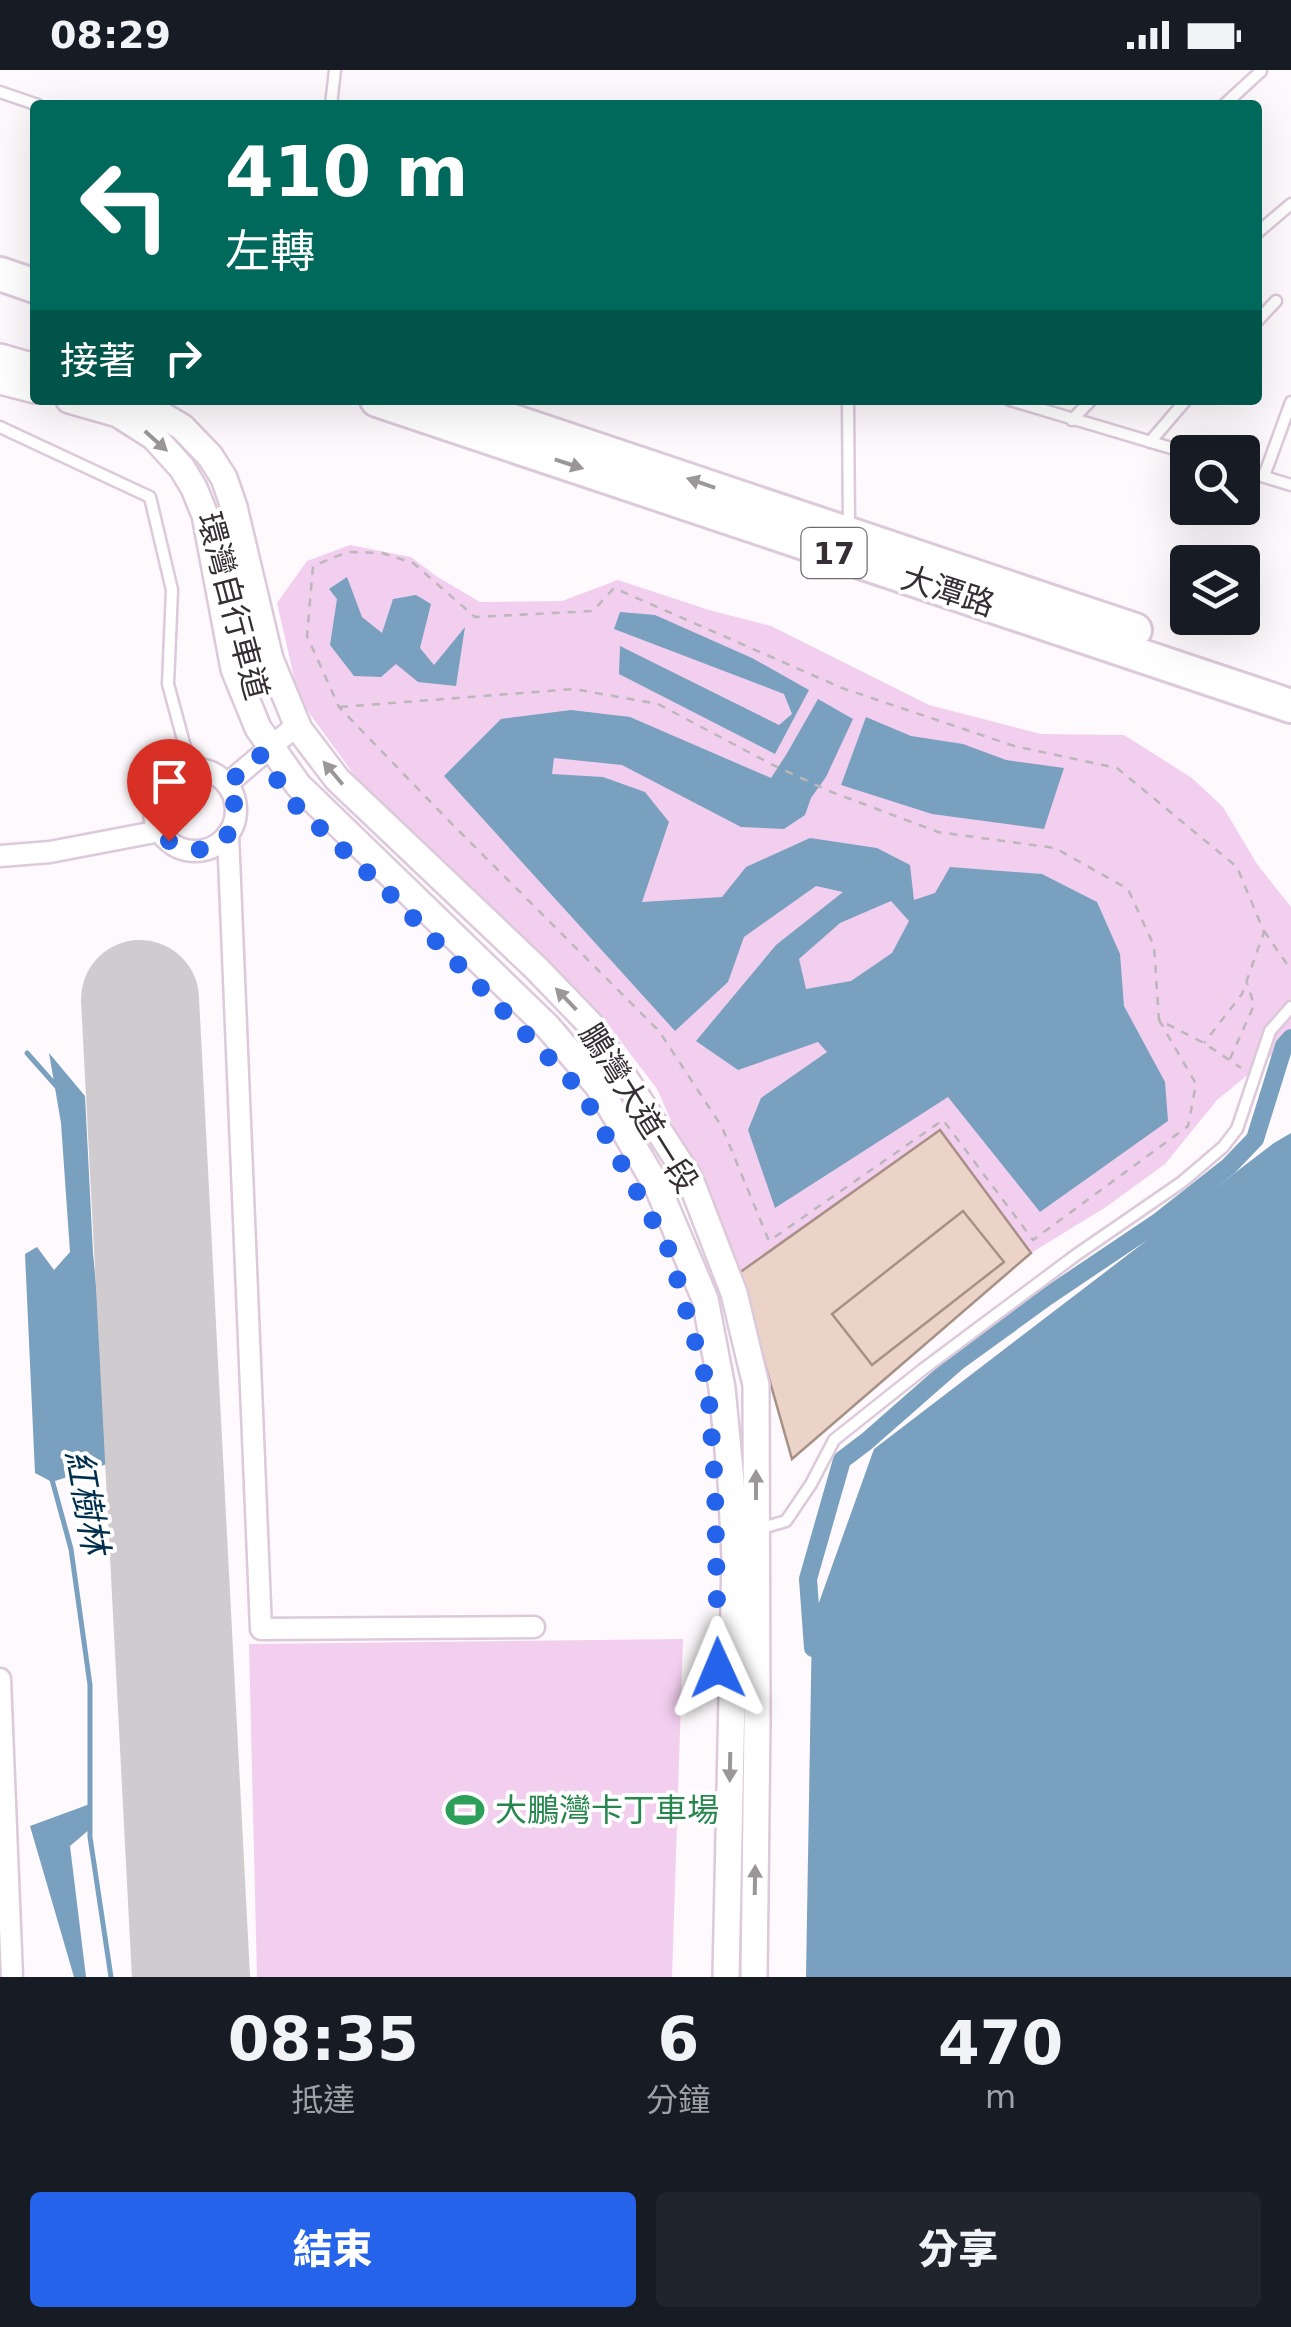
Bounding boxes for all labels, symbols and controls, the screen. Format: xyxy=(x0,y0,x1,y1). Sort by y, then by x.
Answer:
text: 08:29 xyxy=(50,13,171,57)
text: 410 m xyxy=(225,131,468,213)
icon: left xyxy=(60,140,190,270)
text: 左轉 xyxy=(225,225,315,278)
icon: right xyxy=(156,330,211,385)
text: 接著 xyxy=(60,339,136,383)
one-way arrow xyxy=(143,430,167,453)
map controls xyxy=(1170,435,1260,635)
button: search xyxy=(1170,435,1260,525)
one-way arrow xyxy=(555,458,585,473)
one-way arrow xyxy=(686,475,716,490)
street label: 環灣自行車道 xyxy=(190,508,276,704)
road number: 17 xyxy=(802,528,866,578)
button: layers xyxy=(1170,545,1260,635)
street label: 大潭路 xyxy=(896,558,1000,624)
pin xyxy=(127,739,212,842)
icon: arrive xyxy=(142,754,197,809)
one-way arrow xyxy=(323,760,344,785)
one-way arrow xyxy=(555,988,578,1012)
street label: 鵬灣大道一段 xyxy=(572,1017,706,1199)
water label: 紅樹林 xyxy=(58,1447,117,1561)
one-way arrow xyxy=(748,1468,764,1500)
position arrow xyxy=(666,1616,770,1720)
one-way arrow xyxy=(722,1752,738,1784)
sports icon: 大鵬灣卡丁車場 xyxy=(444,1789,486,1831)
place label: 大鵬灣卡丁車場 xyxy=(495,1791,719,1829)
one-way arrow xyxy=(747,1863,763,1895)
text: 08:35 xyxy=(228,2004,419,2074)
text: 6 xyxy=(657,2004,699,2074)
text: 470 xyxy=(938,2008,1063,2078)
text: m xyxy=(985,2078,1016,2116)
text: 抵達 xyxy=(291,2081,355,2119)
text: 分鐘 xyxy=(646,2081,710,2119)
button: 結束 xyxy=(30,2192,636,2307)
button: 分享 xyxy=(656,2192,1261,2307)

